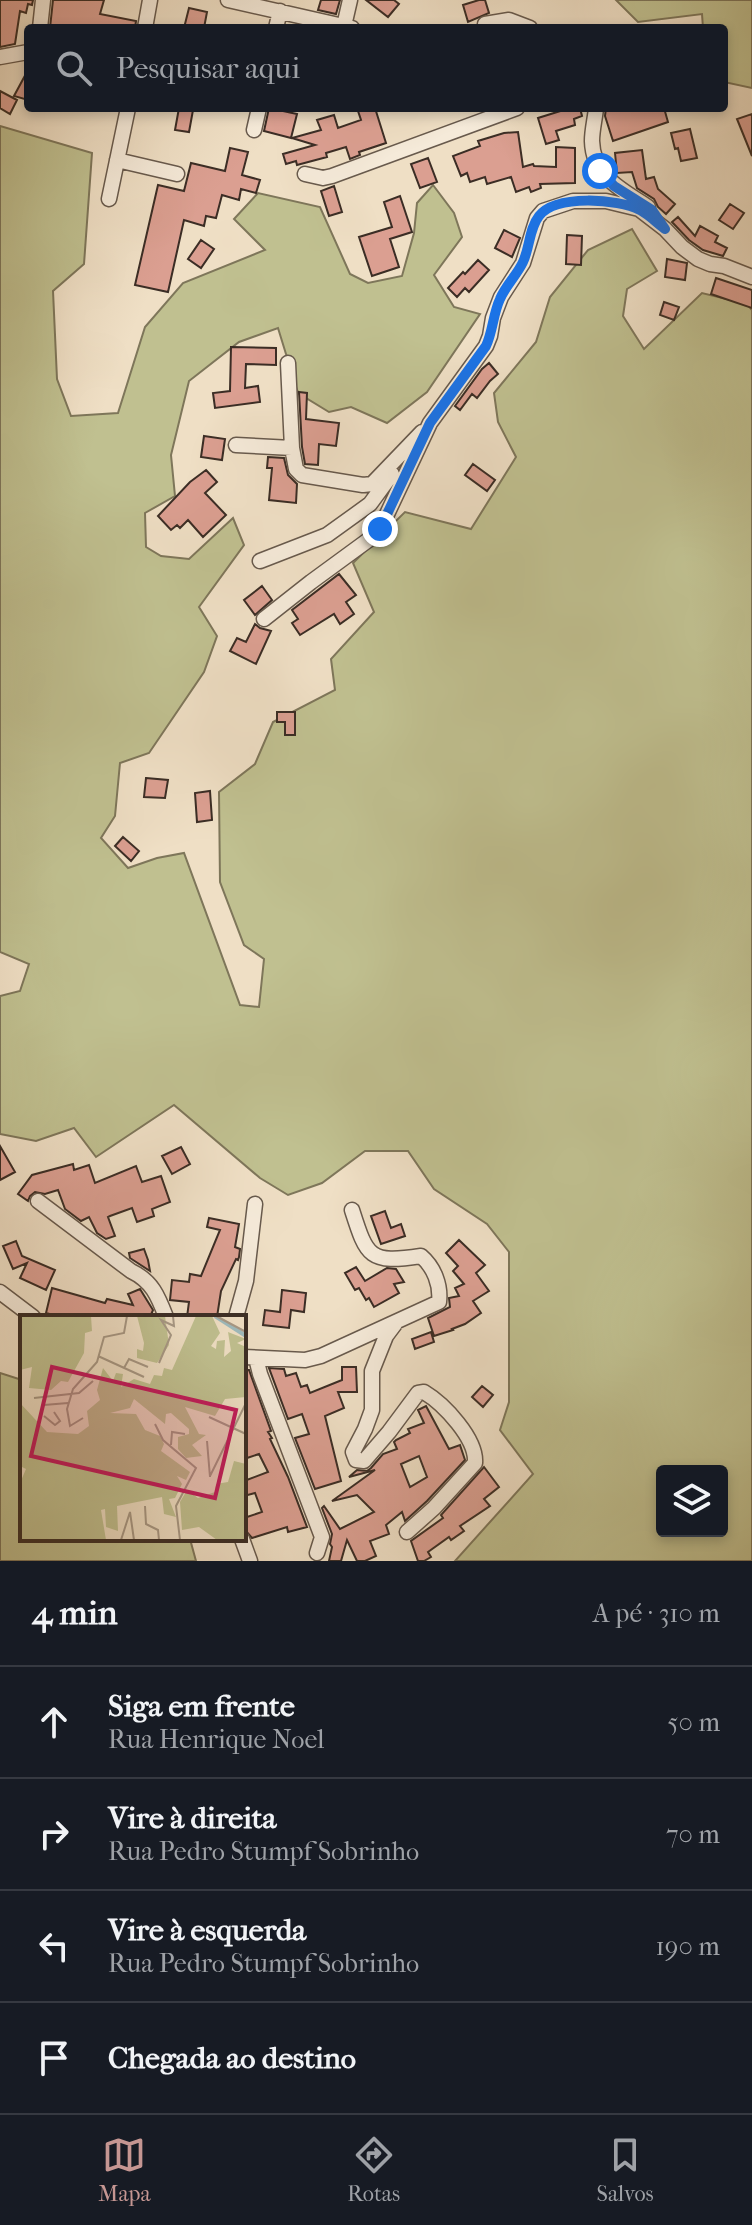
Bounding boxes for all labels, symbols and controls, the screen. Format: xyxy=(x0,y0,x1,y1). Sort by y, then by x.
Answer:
search box xyxy=(24,24,728,112)
icon: search xyxy=(52,46,96,90)
text: Pesquisar aqui xyxy=(116,51,300,86)
route start xyxy=(582,153,618,189)
route end xyxy=(362,511,398,547)
inset map xyxy=(20,1315,246,1541)
map controls xyxy=(656,1465,728,1537)
button: layers xyxy=(656,1465,728,1537)
text: 4 min xyxy=(32,1593,117,1633)
text: A pé · 310 m xyxy=(593,1598,720,1629)
text: Siga em frente xyxy=(108,1689,295,1724)
icon: ahead xyxy=(32,1700,76,1744)
text: 50 m xyxy=(667,1707,720,1738)
text: Rua Henrique Noel xyxy=(108,1724,324,1755)
text: Vire à direita xyxy=(108,1801,276,1836)
icon: right xyxy=(32,1812,76,1856)
text: 70 m xyxy=(666,1819,720,1850)
text: Rua Pedro Stumpf Sobrinho xyxy=(108,1836,419,1867)
text: Vire à esquerda xyxy=(108,1913,306,1948)
icon: left xyxy=(32,1924,76,1968)
text: 190 m xyxy=(656,1931,720,1962)
text: Rua Pedro Stumpf Sobrinho xyxy=(108,1948,419,1979)
icon: arrive xyxy=(32,2036,76,2080)
text: Chegada ao destino xyxy=(108,2041,356,2076)
tab: Mapa xyxy=(98,2133,151,2207)
tab: Rotas xyxy=(347,2133,400,2207)
tab: Salvos xyxy=(597,2133,654,2207)

